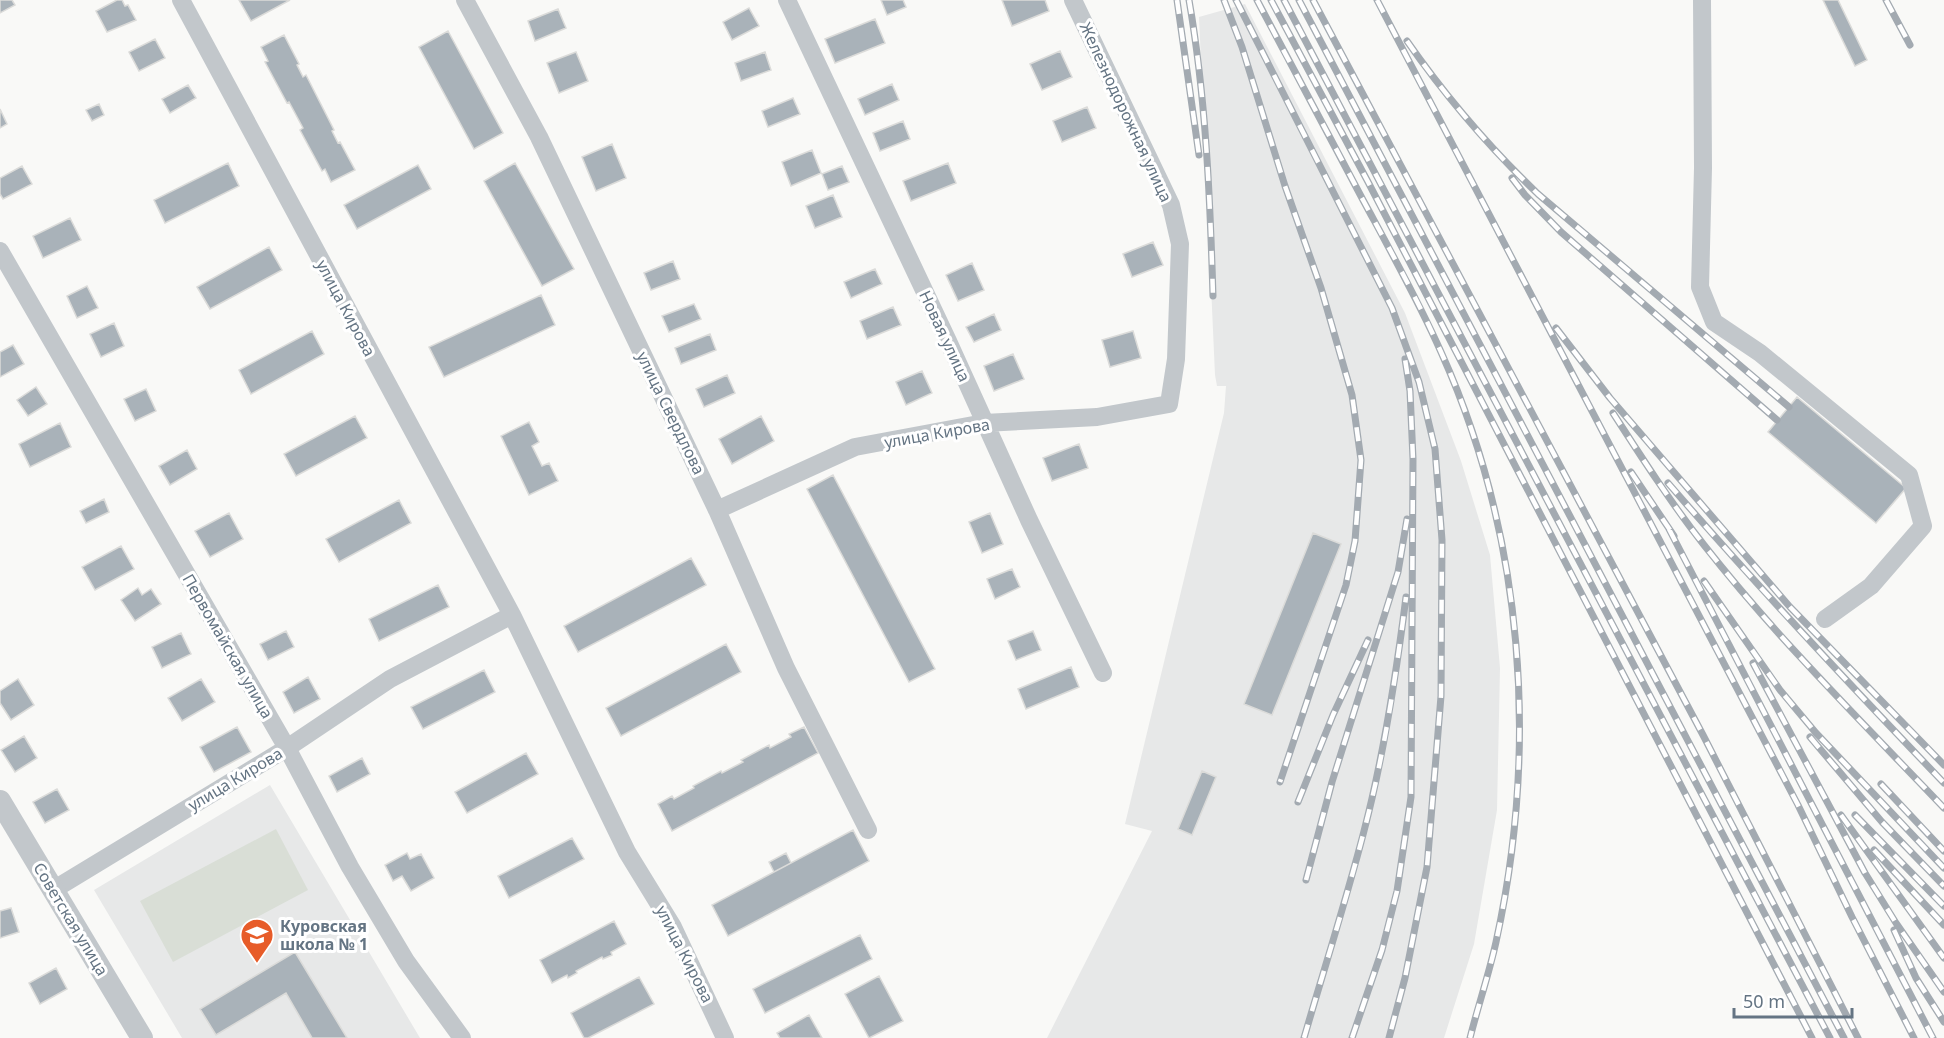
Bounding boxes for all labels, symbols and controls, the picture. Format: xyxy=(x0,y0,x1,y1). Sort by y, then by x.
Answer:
street label: Железнодорожная улица xyxy=(1075,19,1177,205)
street label: улица Кирова xyxy=(311,256,381,360)
street label: Новая улица xyxy=(914,287,976,385)
street label: улица Свердлова xyxy=(632,348,710,478)
street label: улица Кирова xyxy=(883,413,991,453)
street label: Первомайская улица xyxy=(178,570,278,722)
street label: улица Кирова xyxy=(184,742,286,816)
street label: Советская улица xyxy=(29,858,113,980)
street label: улица Кирова xyxy=(651,902,719,1006)
place label: Куровская школа № 1 xyxy=(280,915,368,955)
school or university icon: Куровская школа № 1 xyxy=(239,917,275,964)
scale bar xyxy=(1734,981,1852,1019)
text: 50 m xyxy=(1743,989,1785,1013)

